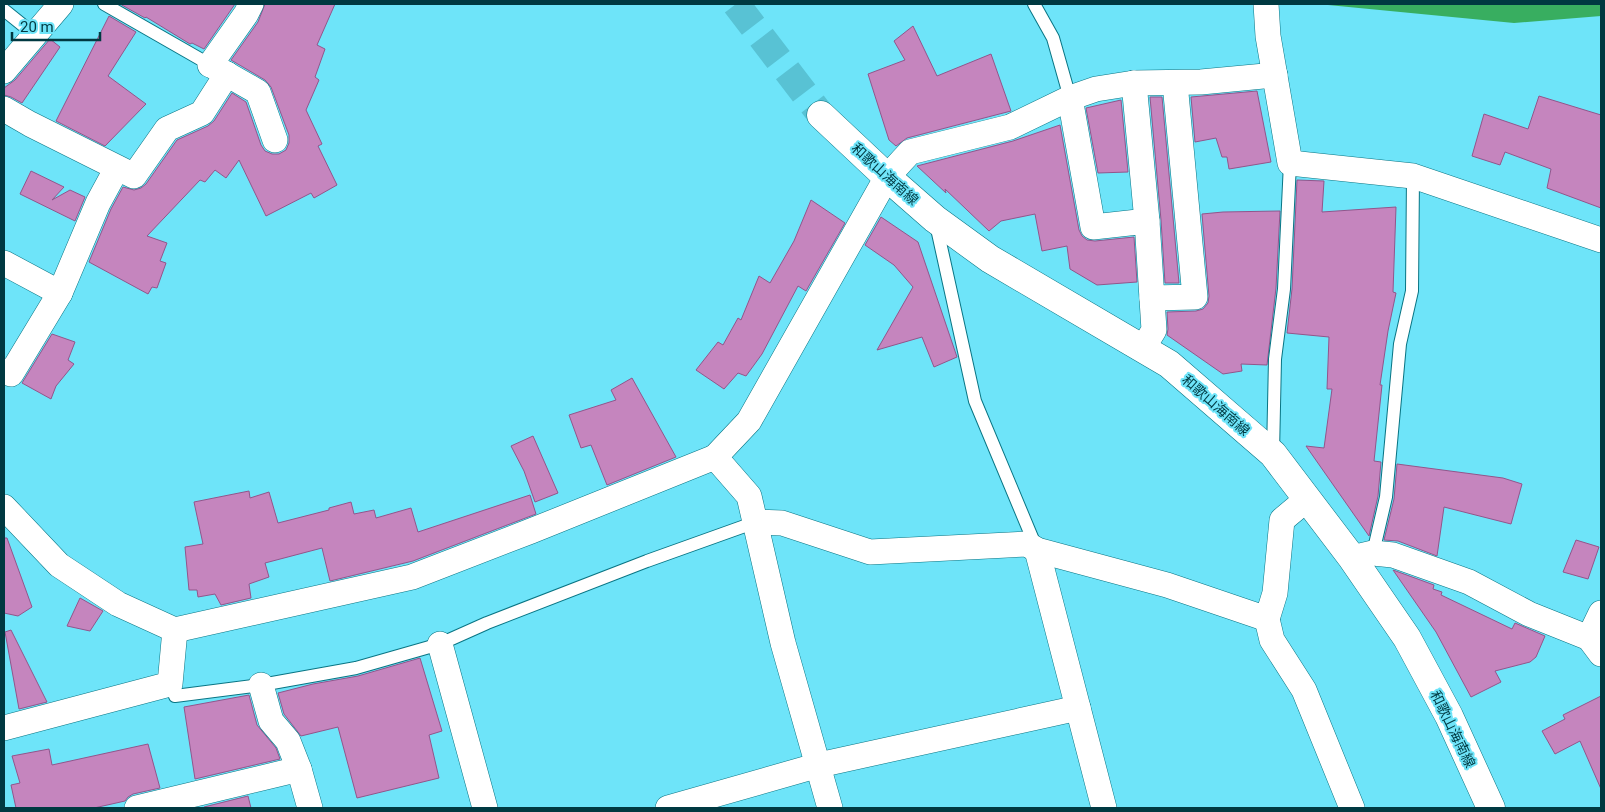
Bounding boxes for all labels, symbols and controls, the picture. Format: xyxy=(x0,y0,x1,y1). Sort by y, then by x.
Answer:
scale bar xyxy=(12,10,100,42)
text: 20 m xyxy=(20,18,54,36)
street label: 和歌山海南線 xyxy=(848,140,922,208)
street label: 和歌山海南線 xyxy=(1179,371,1253,439)
street label: 和歌山海南線 xyxy=(1427,688,1479,770)

